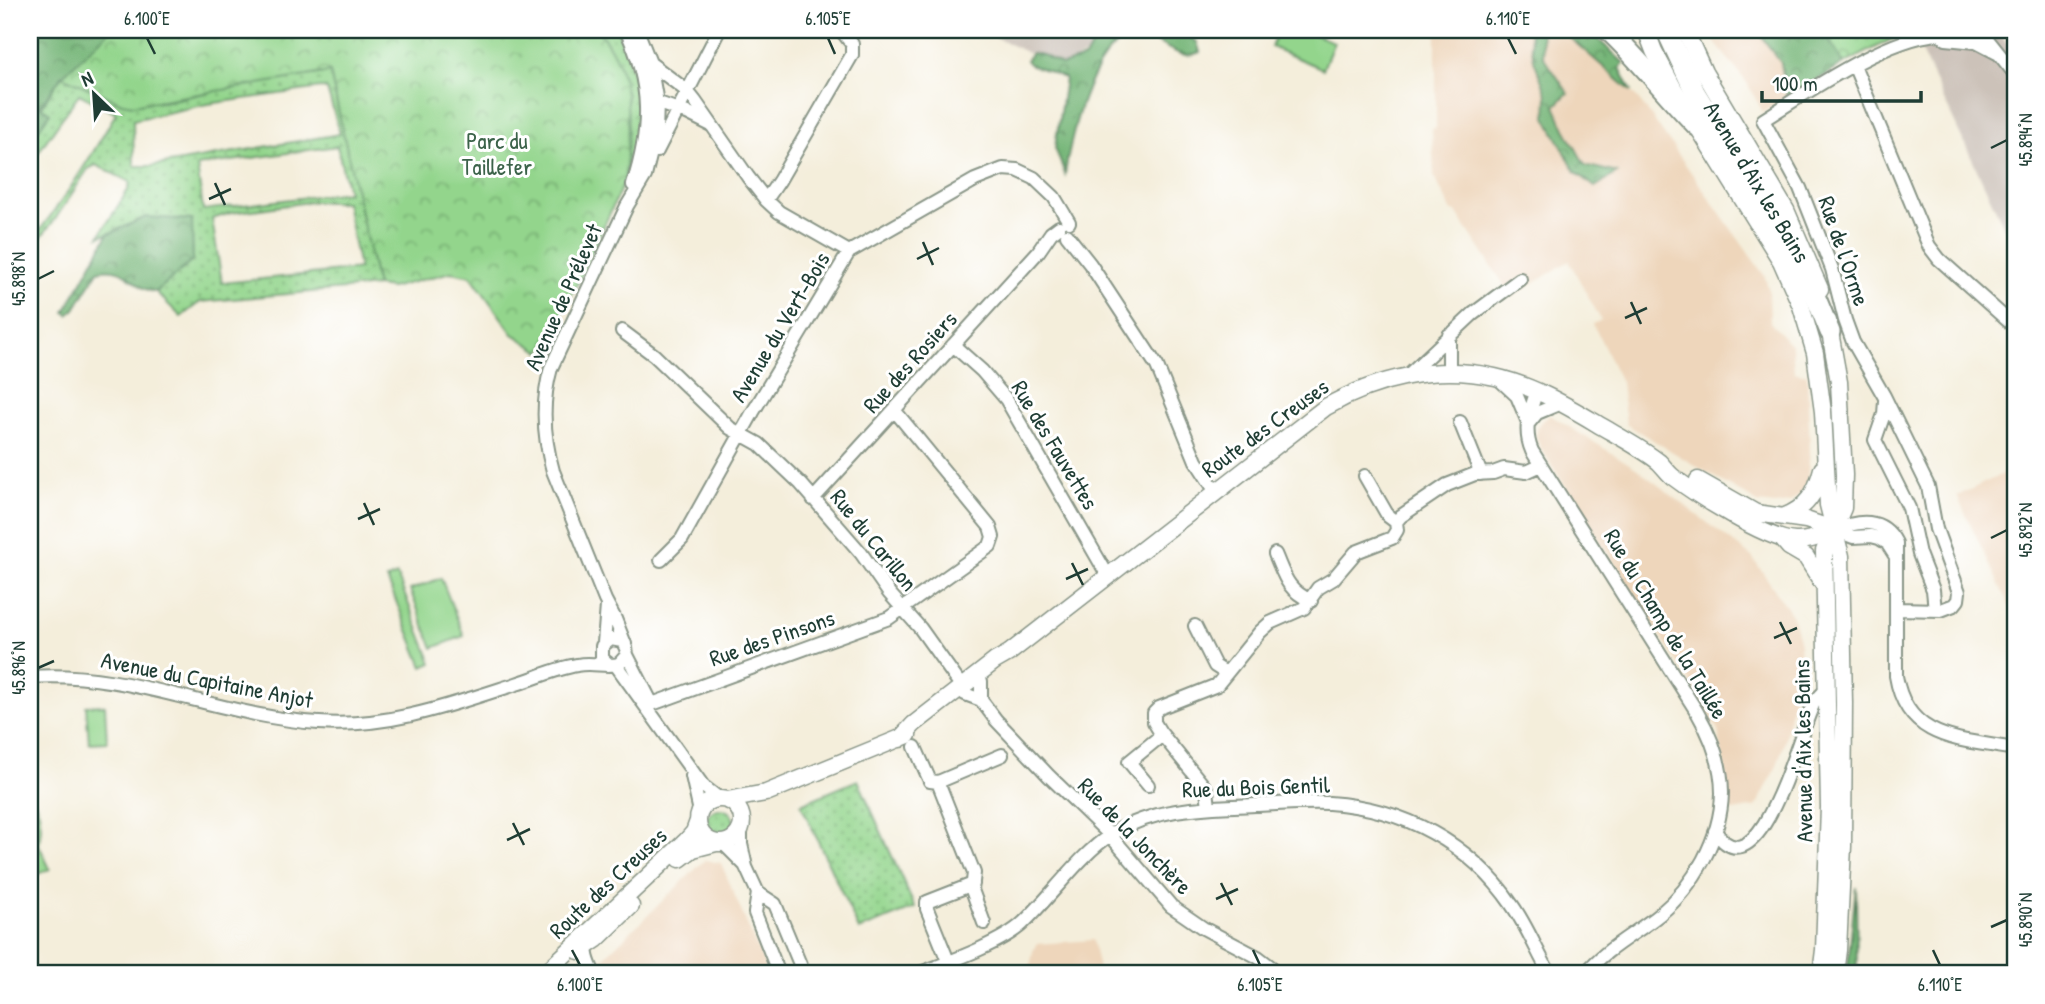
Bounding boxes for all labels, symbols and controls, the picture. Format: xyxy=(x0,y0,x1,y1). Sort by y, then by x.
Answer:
text: 6.100°E xyxy=(124,6,170,31)
text: 6.105°E xyxy=(805,6,851,31)
text: 6.110°E xyxy=(1486,6,1530,31)
north arrow xyxy=(60,60,130,130)
scale bar xyxy=(1762,60,1921,104)
text: N xyxy=(77,65,97,93)
text: 100 m xyxy=(1772,69,1818,98)
street label: Avenue d'Aix les Bains xyxy=(1697,95,1818,268)
text: 45.894°N xyxy=(2013,113,2038,167)
park label: Parc du Taillefer xyxy=(462,125,532,182)
street label: Rue de l'Orme xyxy=(1811,192,1878,310)
street label: Avenue de Prélevet xyxy=(516,217,609,375)
street label: Avenue du Vert-Bois xyxy=(722,246,837,408)
text: 45.898°N xyxy=(6,252,31,306)
street label: Rue des Rosiers xyxy=(856,304,964,419)
street label: Route des Creuses xyxy=(1195,371,1335,484)
street label: Rue des Fauvettes xyxy=(1005,374,1106,515)
street label: Rue du Carillon xyxy=(824,482,925,597)
text: 45.892°N xyxy=(2013,503,2038,557)
street label: Rue du Champ de la Taillée xyxy=(1597,523,1735,725)
street label: Rue des Pinsons xyxy=(705,602,839,673)
text: 45.896°N xyxy=(6,641,31,695)
street label: Avenue du Capitaine Anjot xyxy=(99,644,317,715)
street label: Avenue d'Aix les Bains xyxy=(1785,659,1820,843)
street label: Rue du Bois Gentil xyxy=(1182,768,1331,805)
street label: Rue de la Jonchère xyxy=(1071,770,1199,901)
street label: Route des Creuses xyxy=(542,820,673,945)
text: 45.890°N xyxy=(2013,893,2038,947)
text: 6.100°E xyxy=(557,972,603,997)
text: 6.105°E xyxy=(1237,972,1283,997)
text: 6.110°E xyxy=(1918,972,1962,997)

